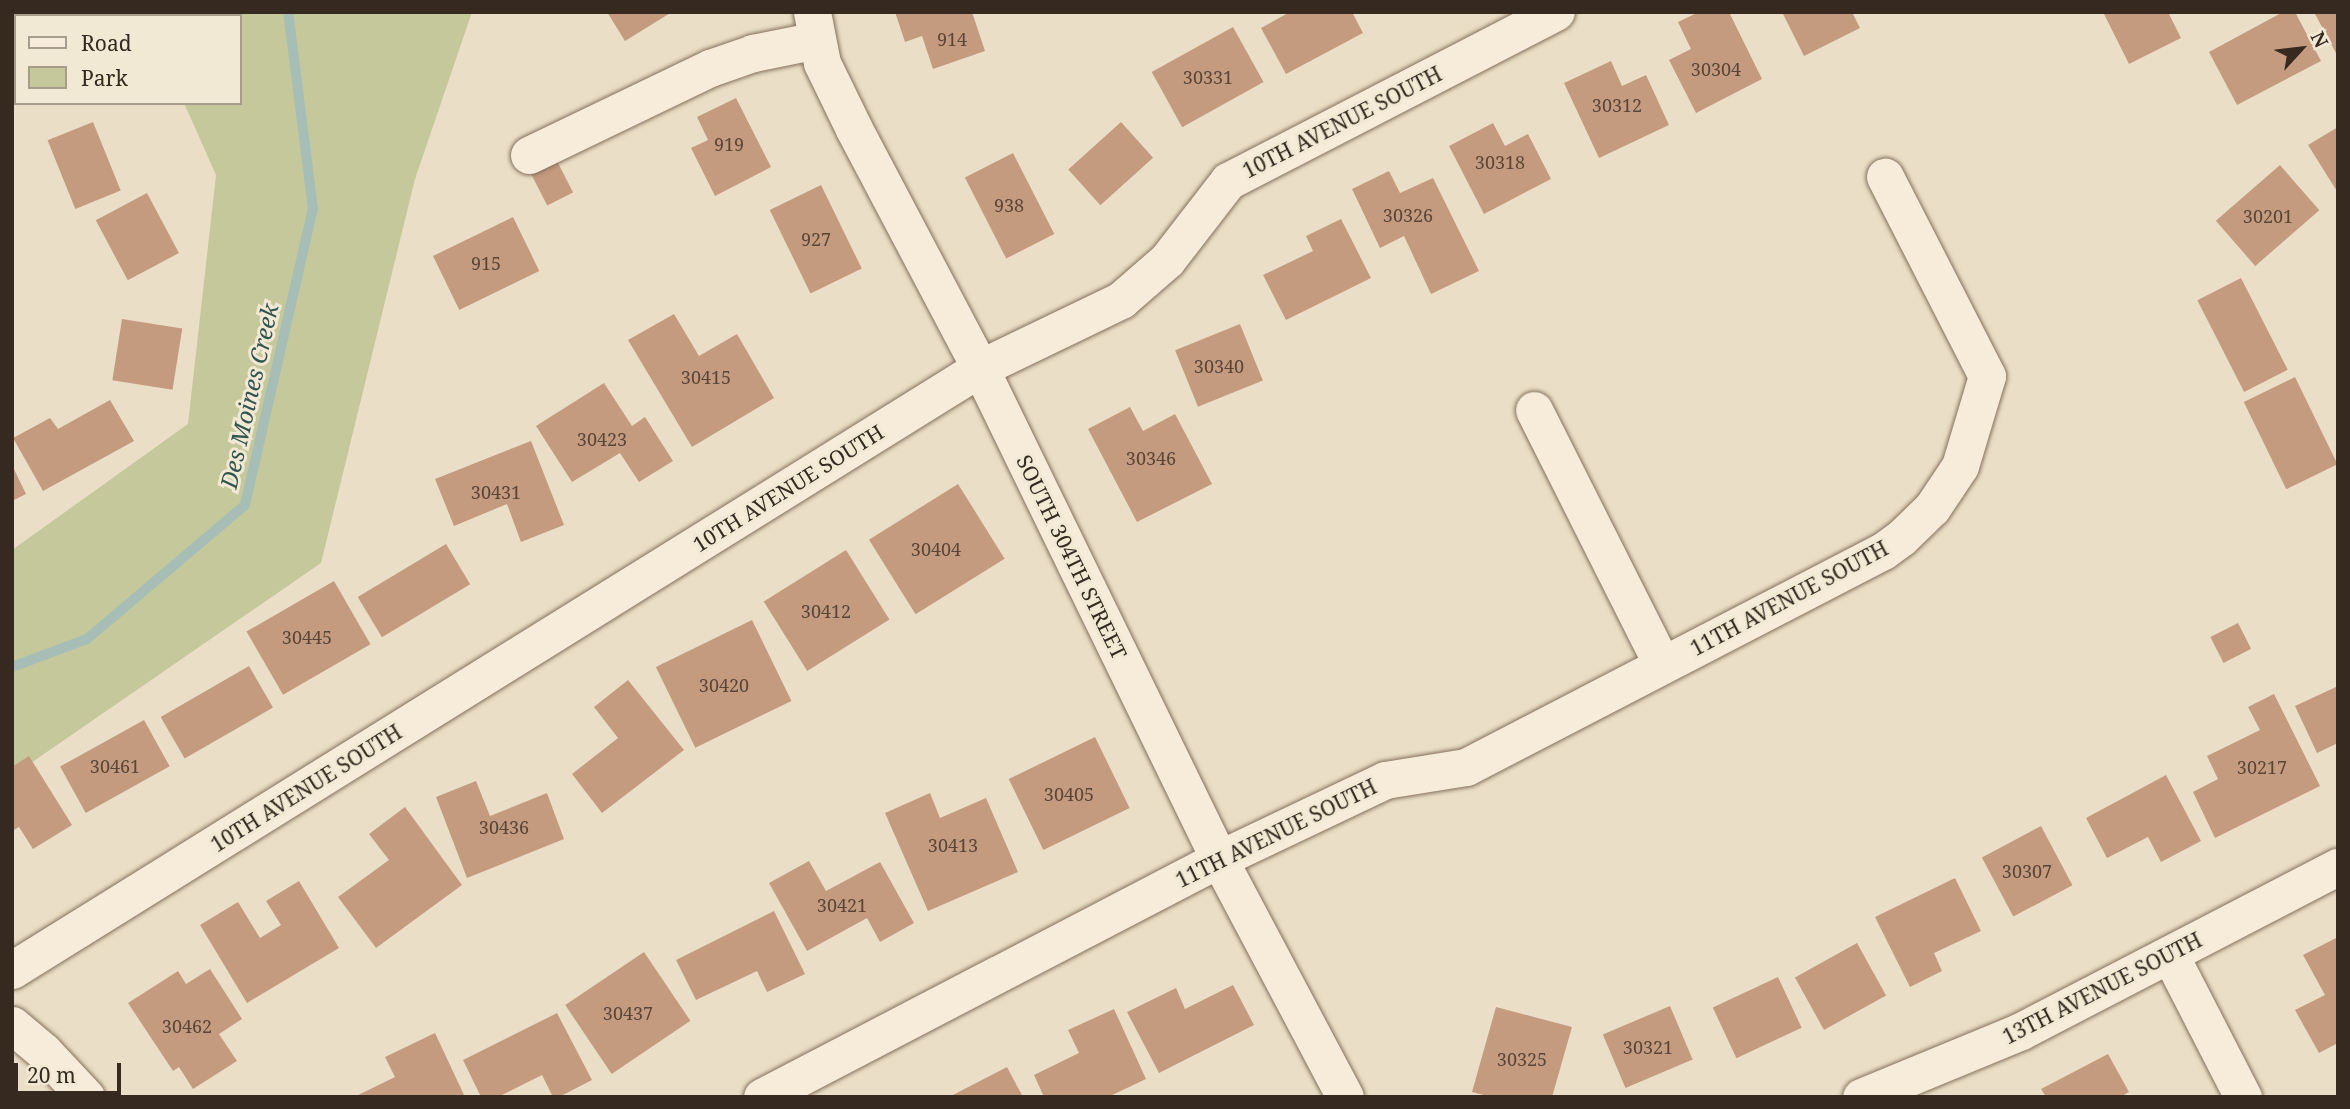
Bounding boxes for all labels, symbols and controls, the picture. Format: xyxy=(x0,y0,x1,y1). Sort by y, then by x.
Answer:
legend xyxy=(14,14,242,105)
north arrow xyxy=(2266,14,2336,84)
text: N xyxy=(2305,27,2335,52)
house number: 914 xyxy=(937,28,967,50)
text: Road xyxy=(81,29,132,57)
house number: 30304 xyxy=(1691,58,1741,80)
street label: 10TH AVENUE SOUTH xyxy=(1238,61,1446,183)
text: Park xyxy=(81,64,128,92)
house number: 30331 xyxy=(1183,66,1233,88)
house number: 30312 xyxy=(1592,94,1642,116)
house number: 919 xyxy=(714,133,744,155)
house number: 30318 xyxy=(1475,151,1525,173)
house number: 938 xyxy=(994,194,1024,216)
house number: 30326 xyxy=(1383,204,1433,226)
house number: 30201 xyxy=(2243,205,2293,227)
house number: 927 xyxy=(801,228,831,250)
house number: 915 xyxy=(471,252,501,274)
water label: Des Moines Creek xyxy=(214,301,284,491)
house number: 30340 xyxy=(1194,355,1244,377)
house number: 30415 xyxy=(681,366,731,388)
street label: 10TH AVENUE SOUTH xyxy=(688,419,888,557)
house number: 30423 xyxy=(577,428,627,450)
house number: 30346 xyxy=(1126,447,1176,469)
street label: SOUTH 304TH STREET xyxy=(1012,451,1132,663)
house number: 30431 xyxy=(471,481,521,503)
street label: 11TH AVENUE SOUTH xyxy=(1686,535,1892,661)
house number: 30404 xyxy=(911,538,961,560)
house number: 30412 xyxy=(801,600,851,622)
house number: 30445 xyxy=(282,626,332,648)
house number: 30420 xyxy=(699,674,749,696)
street label: 10TH AVENUE SOUTH xyxy=(206,719,406,857)
house number: 30461 xyxy=(90,755,140,777)
house number: 30217 xyxy=(2237,756,2287,778)
street label: 11TH AVENUE SOUTH xyxy=(1172,773,1380,893)
house number: 30405 xyxy=(1044,783,1094,805)
house number: 30436 xyxy=(479,816,529,838)
house number: 30413 xyxy=(928,834,978,856)
house number: 30307 xyxy=(2002,860,2052,882)
house number: 30421 xyxy=(817,894,867,916)
street label: 13TH AVENUE SOUTH xyxy=(1998,927,2206,1049)
house number: 30437 xyxy=(603,1002,653,1024)
house number: 30462 xyxy=(162,1015,212,1037)
house number: 30321 xyxy=(1623,1036,1673,1058)
house number: 30325 xyxy=(1497,1048,1547,1070)
scale bar xyxy=(18,1050,124,1094)
text: 20 m xyxy=(27,1061,76,1089)

